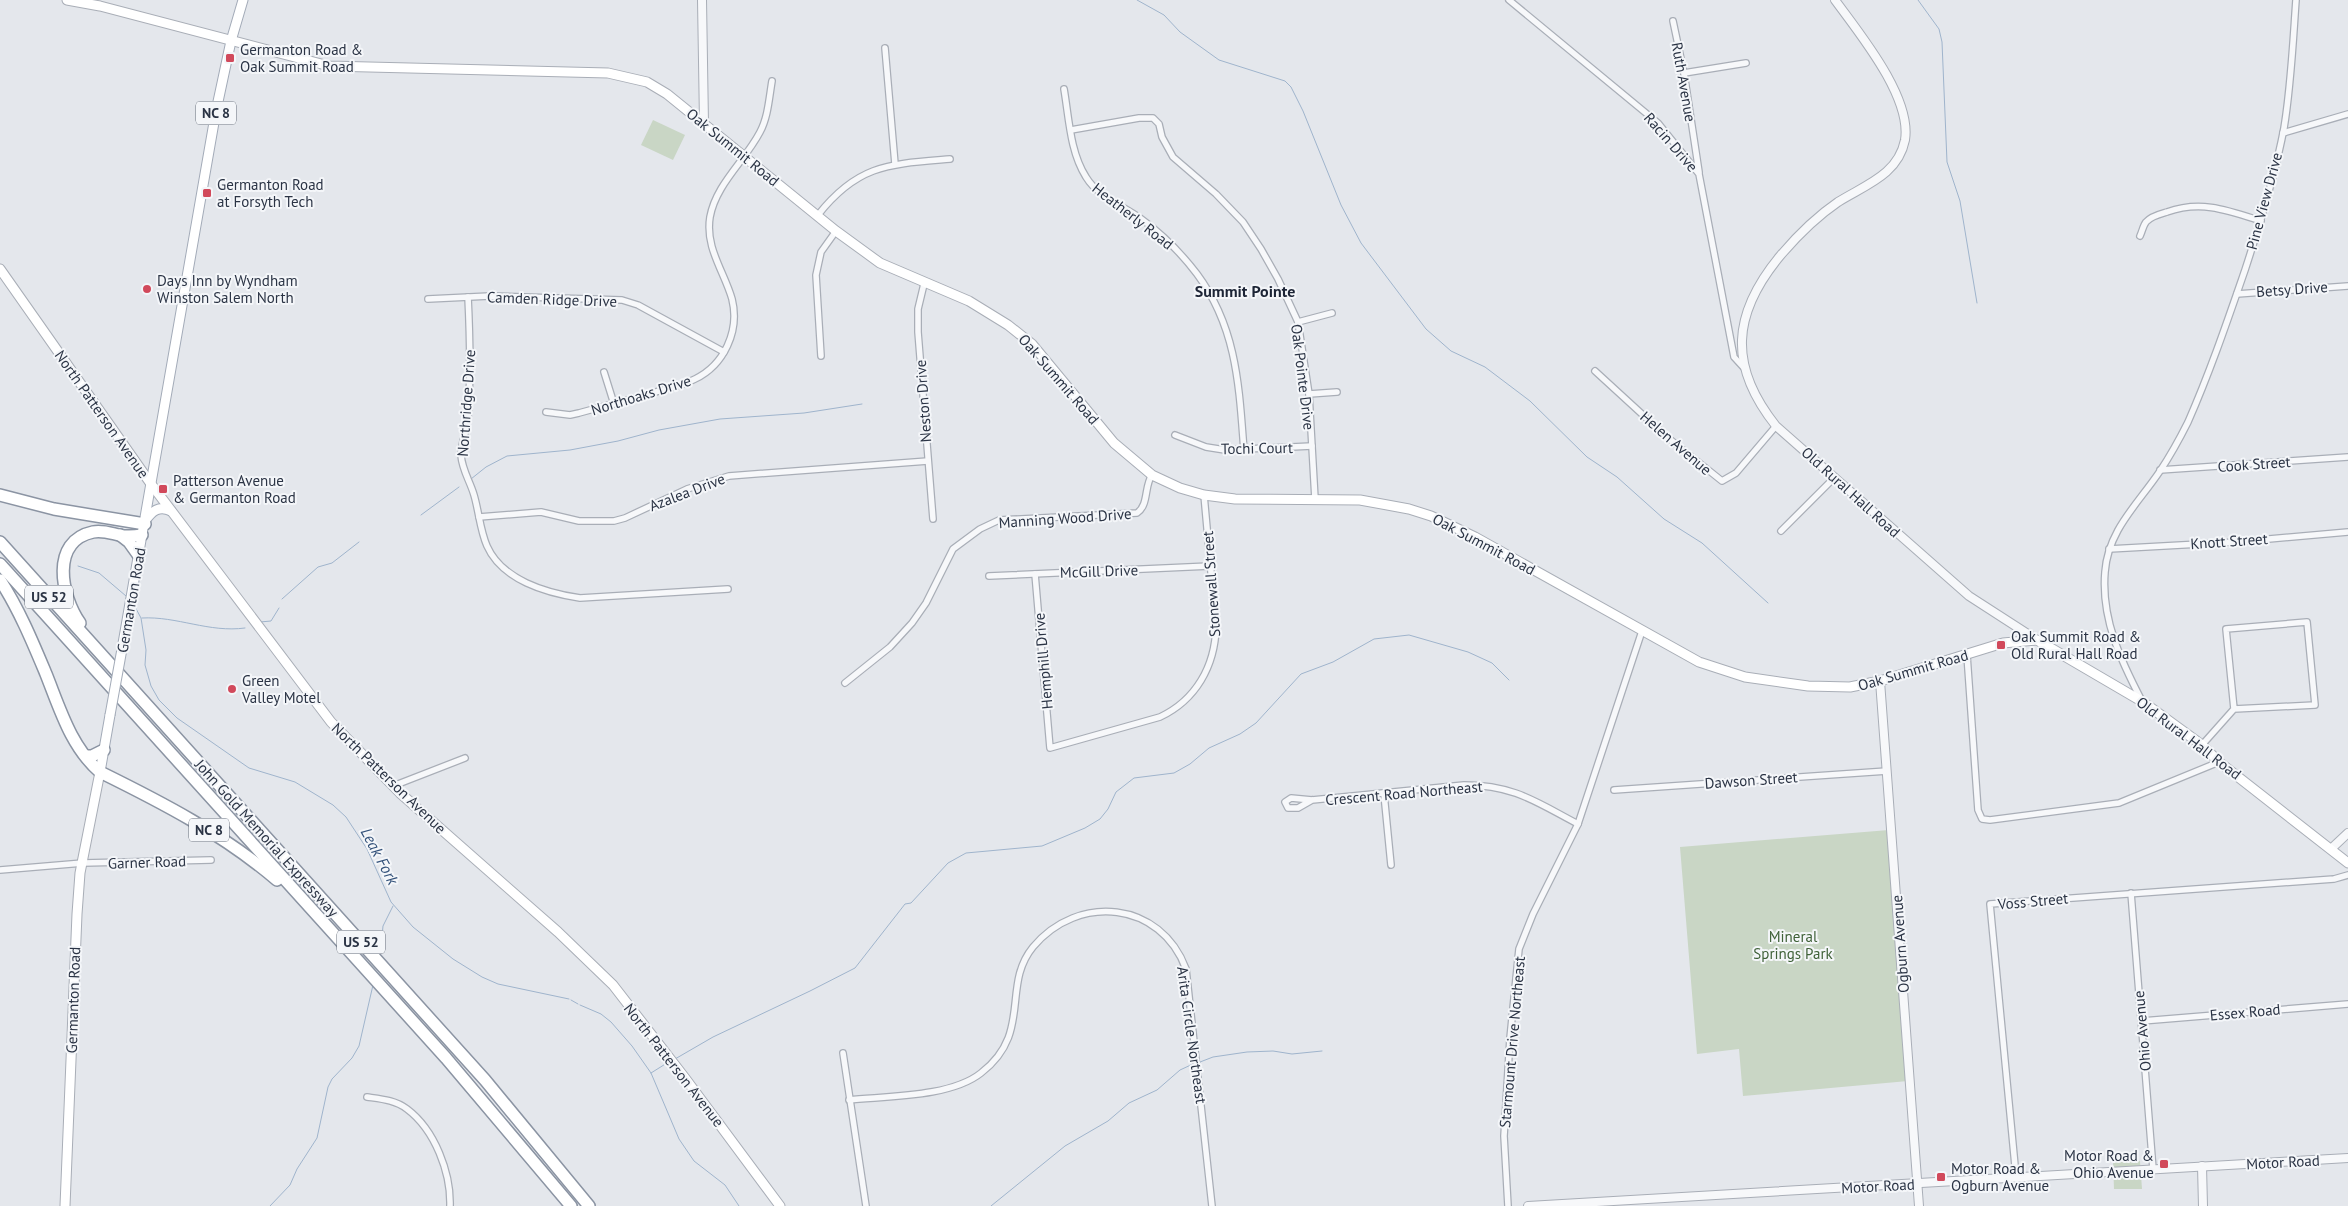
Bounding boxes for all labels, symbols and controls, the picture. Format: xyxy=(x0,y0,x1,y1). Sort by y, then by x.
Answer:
place label: Germanton Road & Oak Summit Road xyxy=(240,40,363,76)
street label: Ruth Avenue xyxy=(1668,41,1700,123)
marker: Germanton Road & Oak Summit Road xyxy=(224,52,236,64)
road number: NC 8 xyxy=(196,102,236,125)
street label: Oak Summit Road xyxy=(683,104,783,190)
street label: Racin Drive xyxy=(1640,108,1702,176)
street label: Pine View Drive xyxy=(2242,150,2286,252)
place label: Germanton Road at Forsyth Tech xyxy=(217,175,324,211)
street label: Heatherly Road xyxy=(1089,178,1177,254)
marker: Germanton Road at Forsyth Tech xyxy=(201,187,213,199)
place label: Days Inn by Wyndham Winston Salem North xyxy=(157,271,298,307)
street label: Betsy Drive xyxy=(2255,277,2329,301)
district label: Summit Pointe xyxy=(1195,281,1295,301)
marker: Days Inn by Wyndham Winston Salem North xyxy=(141,283,153,295)
street label: Camden Ridge Drive xyxy=(487,287,617,311)
street label: Oak Pointe Drive xyxy=(1287,323,1319,431)
street label: Oak Summit Road xyxy=(1015,330,1103,428)
street label: North Patterson Avenue xyxy=(51,346,153,482)
street label: Northridge Drive xyxy=(453,349,479,457)
street label: Neston Drive xyxy=(911,359,935,443)
street label: Northoaks Drive xyxy=(589,371,693,419)
street label: Helen Avenue xyxy=(1636,407,1716,479)
street label: Tochi Court xyxy=(1221,438,1293,458)
street label: Old Rural Hall Road xyxy=(1798,443,1904,541)
street label: Cook Street xyxy=(2217,452,2291,476)
street label: Azalea Drive xyxy=(646,469,728,515)
place label: Patterson Avenue & Germanton Road xyxy=(173,471,296,507)
marker: Patterson Avenue & Germanton Road xyxy=(157,483,169,495)
street label: Manning Wood Drive xyxy=(998,504,1132,532)
street label: Oak Summit Road xyxy=(1429,509,1539,579)
street label: Knott Street xyxy=(2190,529,2268,553)
street label: Stonewall Street xyxy=(1198,530,1224,638)
street label: Germanton Road xyxy=(112,546,150,654)
street label: McGill Drive xyxy=(1060,560,1138,582)
road number: US 52 xyxy=(25,586,73,608)
street label: Hemphill Drive xyxy=(1029,612,1057,710)
place label: Oak Summit Road & Old Rural Hall Road xyxy=(2011,627,2141,663)
marker: Oak Summit Road & Old Rural Hall Road xyxy=(1995,639,2007,651)
street label: Oak Summit Road xyxy=(1856,645,1970,695)
place label: Green Valley Motel xyxy=(241,671,321,707)
marker: Green Valley Motel xyxy=(226,683,238,695)
street label: Old Rural Hall Road xyxy=(2133,692,2245,784)
street label: North Patterson Avenue xyxy=(328,718,450,838)
street label: John Gold Memorial Expressway xyxy=(190,754,343,921)
street label: Dawson Street xyxy=(1704,767,1798,793)
street label: Crescent Road Northeast xyxy=(1325,777,1483,809)
road number: NC 8 xyxy=(189,818,229,842)
water label: Leak Fork xyxy=(357,824,404,889)
street label: Garner Road xyxy=(107,851,187,873)
street label: Voss Street xyxy=(1996,888,2069,914)
street label: Ogburn Avenue xyxy=(1887,894,1913,994)
park label: Mineral Springs Park xyxy=(1753,927,1833,963)
road number: US 52 xyxy=(337,930,385,954)
street label: Germanton Road xyxy=(62,946,84,1054)
street label: Starmount Drive Northeast xyxy=(1495,955,1529,1129)
street label: Arita Circle Northeast xyxy=(1173,965,1211,1105)
street label: Ohio Avenue xyxy=(2129,990,2155,1072)
street label: North Patterson Avenue xyxy=(620,999,728,1131)
street label: Essex Road xyxy=(2209,999,2281,1025)
place label: Motor Road & Ohio Avenue xyxy=(2064,1146,2154,1182)
street label: Motor Road xyxy=(2246,1151,2320,1173)
marker: Motor Road & Ohio Avenue xyxy=(2158,1158,2170,1170)
place label: Motor Road & Ogburn Avenue xyxy=(1951,1159,2049,1195)
marker: Motor Road & Ogburn Avenue xyxy=(1935,1171,1947,1183)
street label: Motor Road xyxy=(1841,1175,1915,1197)

